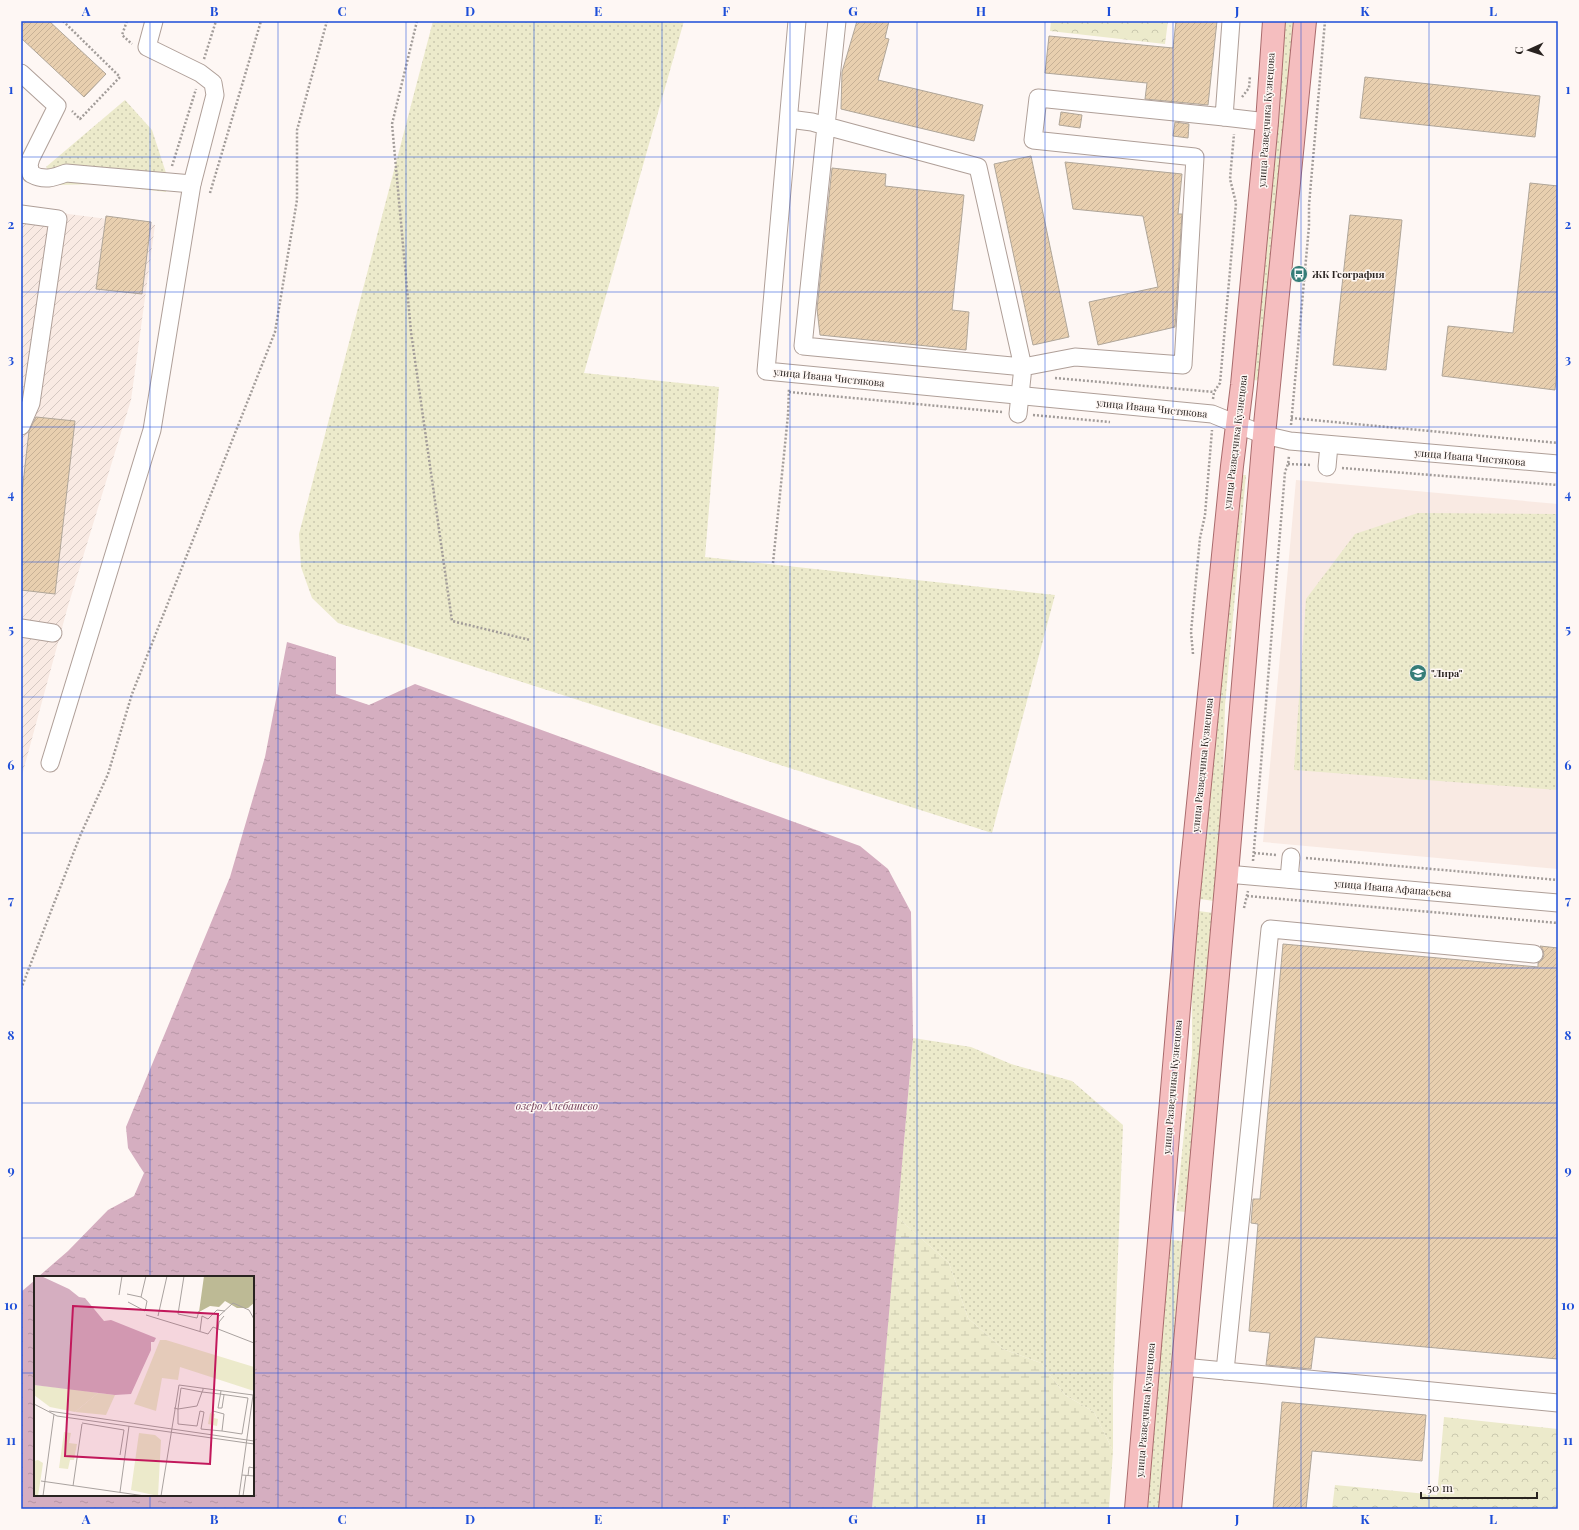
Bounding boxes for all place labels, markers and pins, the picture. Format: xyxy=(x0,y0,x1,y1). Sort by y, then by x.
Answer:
bus stop icon: ЖК География xyxy=(1289,264,1309,284)
place label: ЖК География xyxy=(1311,267,1385,281)
school or university icon: "Лира" xyxy=(1408,663,1428,683)
place label: "Лира" xyxy=(1431,666,1463,680)

